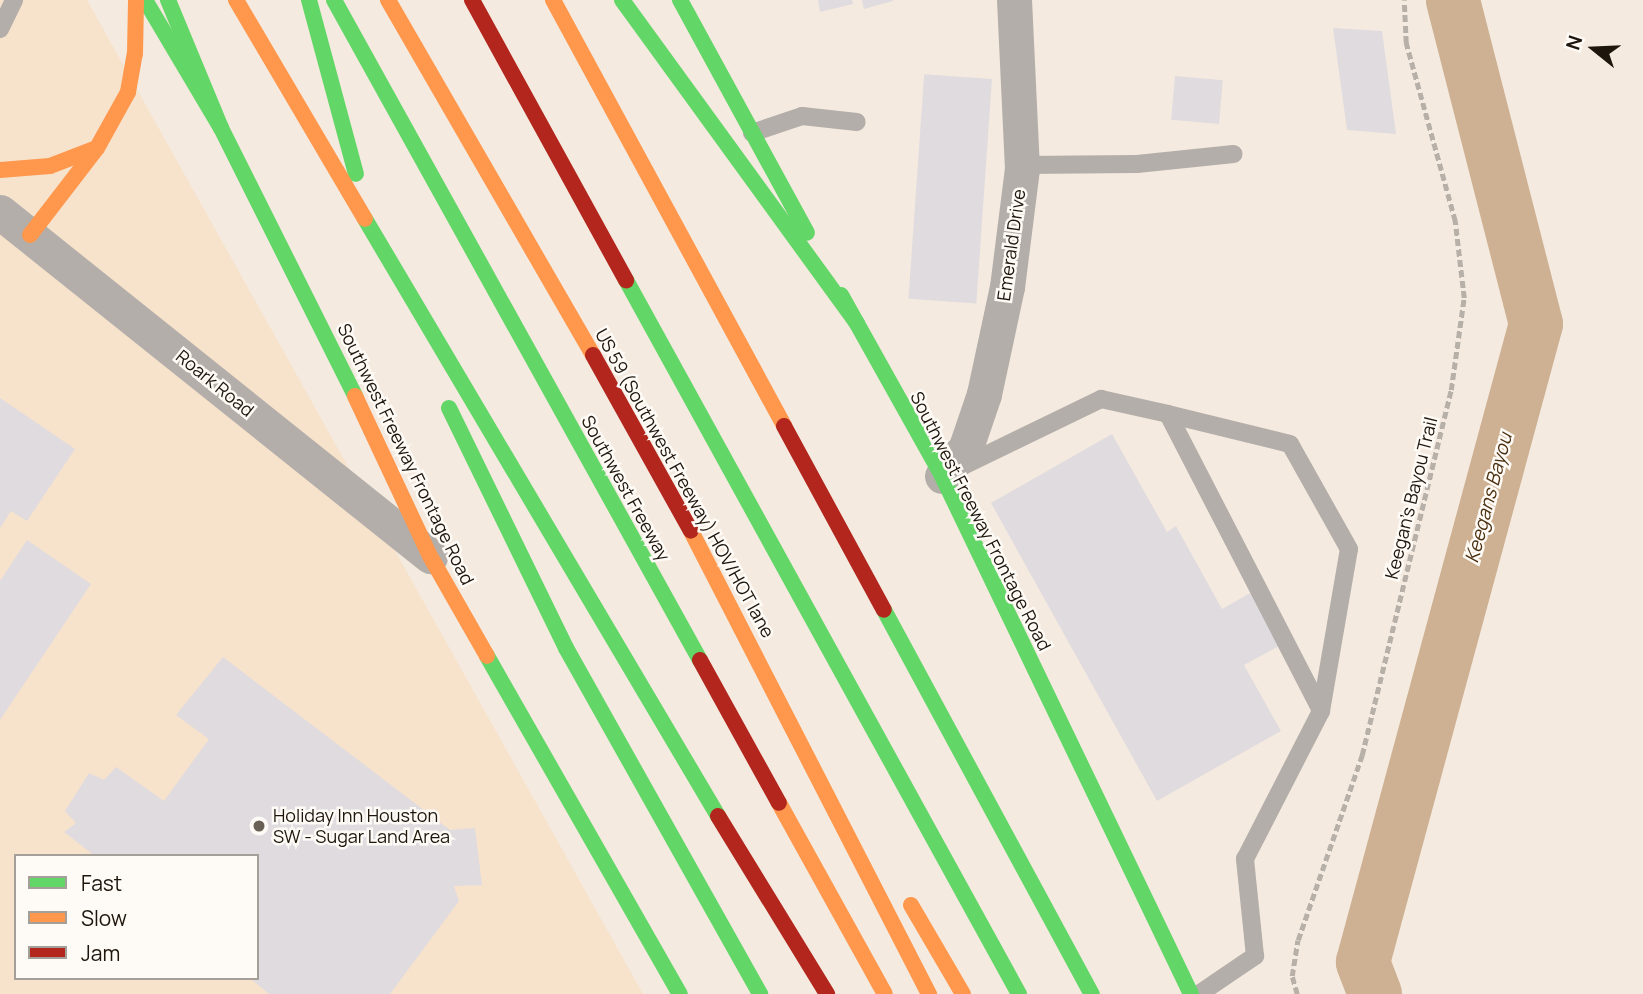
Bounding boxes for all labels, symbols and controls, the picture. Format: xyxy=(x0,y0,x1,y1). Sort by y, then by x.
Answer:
north arrow xyxy=(1559,14,1629,84)
text: N xyxy=(1560,32,1589,53)
street label: Emerald Drive xyxy=(992,188,1030,302)
street label: Southwest Freeway Frontage Road xyxy=(333,320,479,588)
street label: US 59 (Southwest Freeway) HOV/HOT lane xyxy=(591,325,779,641)
street label: Roark Road xyxy=(172,345,258,421)
street label: Southwest Freeway Frontage Road xyxy=(906,388,1056,654)
street label: Southwest Freeway xyxy=(577,412,675,564)
street label: Keegan's Bayou Trail xyxy=(1380,415,1442,581)
water label: Keegans Bayou xyxy=(1461,431,1517,565)
place label: Holiday Inn Houston SW - Sugar Land Area xyxy=(273,805,450,848)
marker: Holiday Inn Houston SW - Sugar Land Area xyxy=(251,818,267,834)
legend xyxy=(14,854,259,980)
text: Fast xyxy=(81,869,122,897)
text: Slow xyxy=(81,904,127,932)
text: Jam xyxy=(81,939,120,967)

